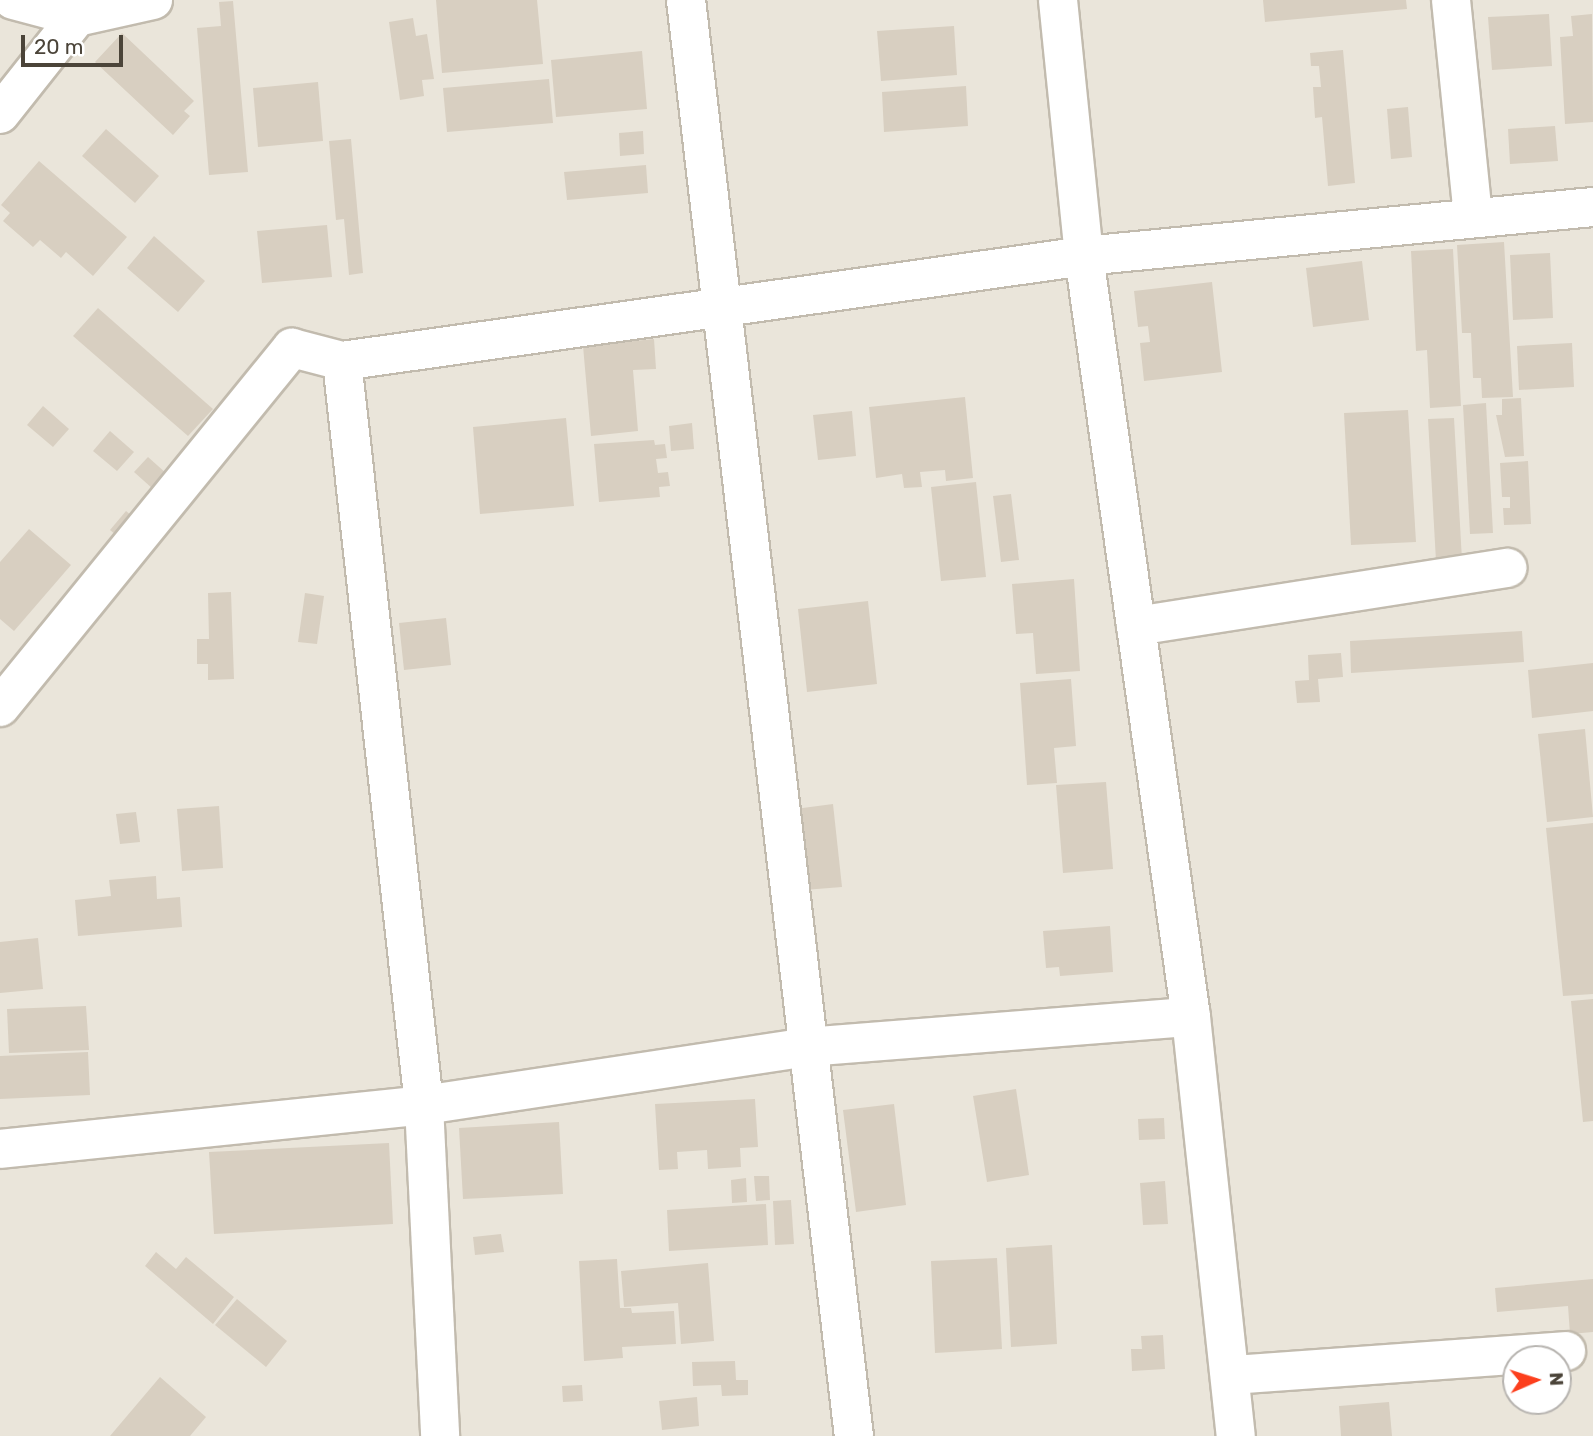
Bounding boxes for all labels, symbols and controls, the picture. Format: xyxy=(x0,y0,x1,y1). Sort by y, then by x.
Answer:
scale bar xyxy=(24,21,126,65)
text: 20 m xyxy=(34,34,83,59)
north arrow xyxy=(1502,1345,1572,1415)
text: N xyxy=(1545,1372,1568,1386)

